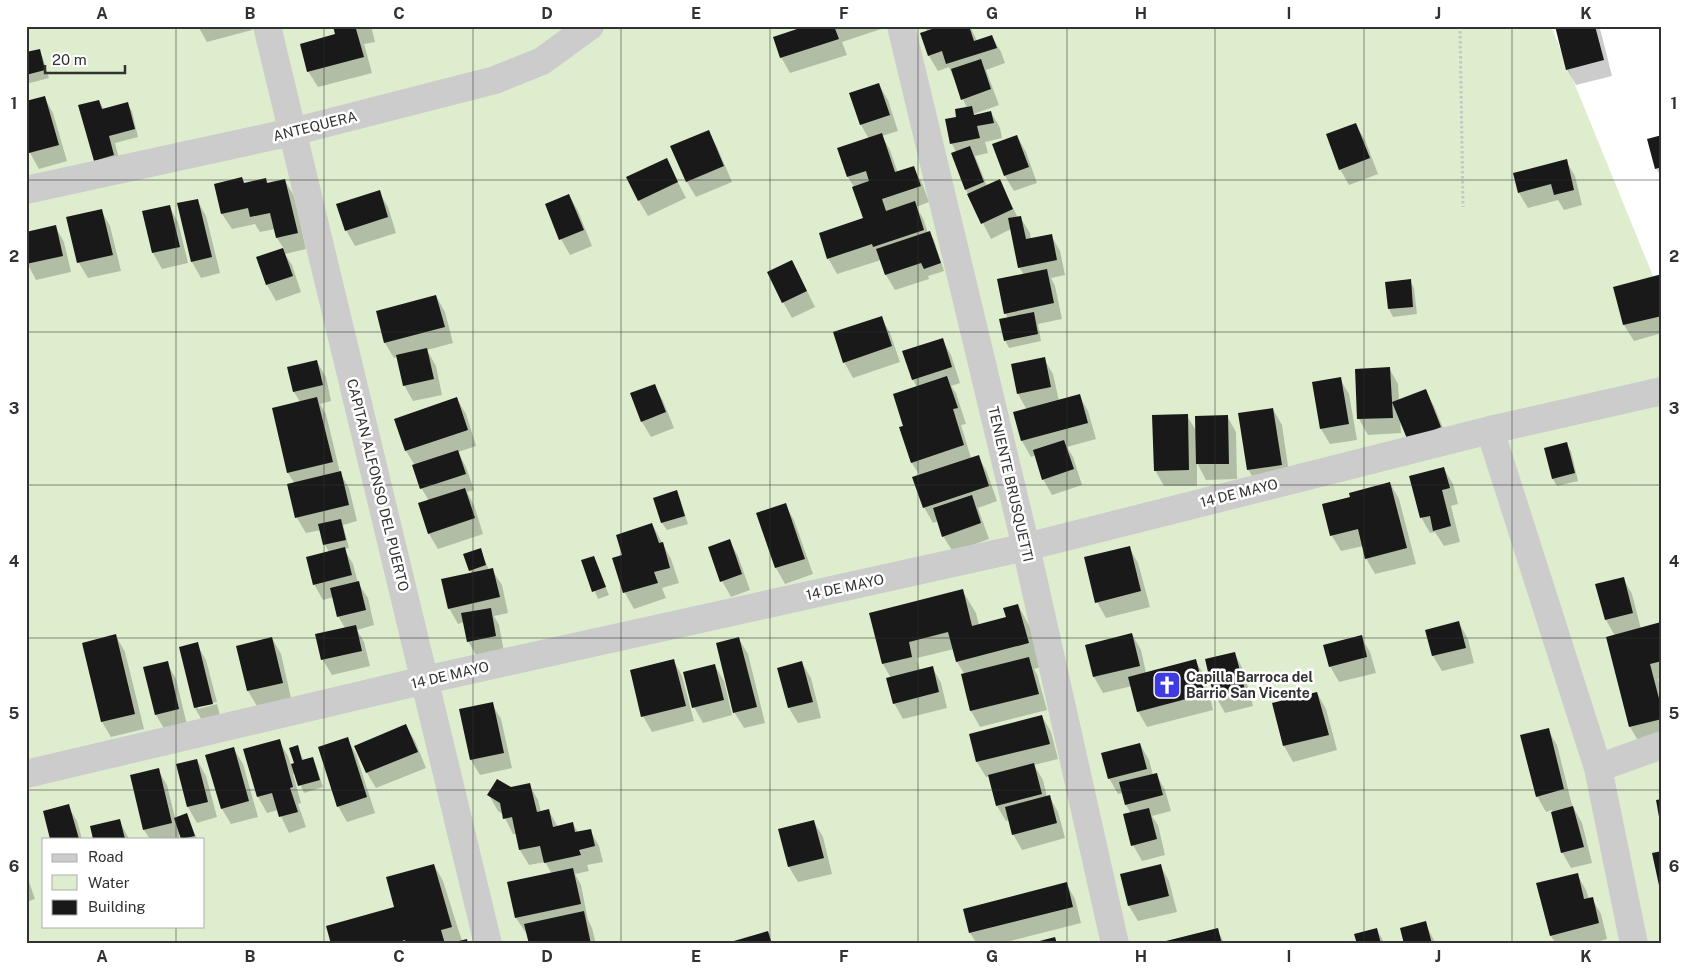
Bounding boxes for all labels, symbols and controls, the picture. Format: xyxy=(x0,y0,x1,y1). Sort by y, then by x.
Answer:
text: A xyxy=(96,4,108,23)
text: B xyxy=(245,4,256,23)
text: C xyxy=(393,4,405,23)
text: D xyxy=(541,4,553,23)
text: E xyxy=(691,4,701,23)
text: F xyxy=(839,4,849,23)
text: G xyxy=(986,4,998,23)
text: H xyxy=(1135,4,1147,23)
text: I xyxy=(1287,4,1291,23)
text: J xyxy=(1435,4,1441,23)
text: K xyxy=(1580,4,1592,23)
scale bar xyxy=(45,42,125,74)
text: 20 m xyxy=(52,51,87,68)
text: 1 xyxy=(11,94,17,113)
text: 1 xyxy=(1671,94,1677,113)
street label: ANTEQUERA xyxy=(271,108,359,144)
text: 2 xyxy=(9,247,19,266)
text: 2 xyxy=(1669,247,1679,266)
street label: CAPITAN ALFONSO DEL PUERTO xyxy=(344,377,412,593)
text: 3 xyxy=(9,399,19,418)
text: 3 xyxy=(1669,399,1679,418)
street label: TENIENTE BRUSQUETTI xyxy=(985,405,1037,563)
street label: 14 DE MAYO xyxy=(1199,476,1279,510)
text: 4 xyxy=(9,552,20,571)
text: 4 xyxy=(1669,552,1680,571)
street label: 14 DE MAYO xyxy=(805,571,885,603)
street label: 14 DE MAYO xyxy=(410,658,490,692)
place label: Capilla Barroca del Barrio San Vicente xyxy=(1186,669,1313,701)
church icon: Capilla Barroca del Barrio San Vicente xyxy=(1152,670,1182,700)
text: 5 xyxy=(9,704,20,723)
text: 5 xyxy=(1669,704,1680,723)
legend xyxy=(42,838,205,928)
text: Road xyxy=(88,848,124,865)
text: 6 xyxy=(9,857,19,876)
text: 6 xyxy=(1669,857,1679,876)
text: Water xyxy=(88,874,130,891)
text: Building xyxy=(88,898,146,915)
text: A xyxy=(96,947,108,966)
text: B xyxy=(245,947,256,966)
text: C xyxy=(393,947,405,966)
text: D xyxy=(541,947,553,966)
text: E xyxy=(691,947,701,966)
text: F xyxy=(839,947,849,966)
text: G xyxy=(986,947,998,966)
text: H xyxy=(1135,947,1147,966)
text: I xyxy=(1287,947,1291,966)
text: J xyxy=(1435,947,1441,966)
text: K xyxy=(1580,947,1592,966)

